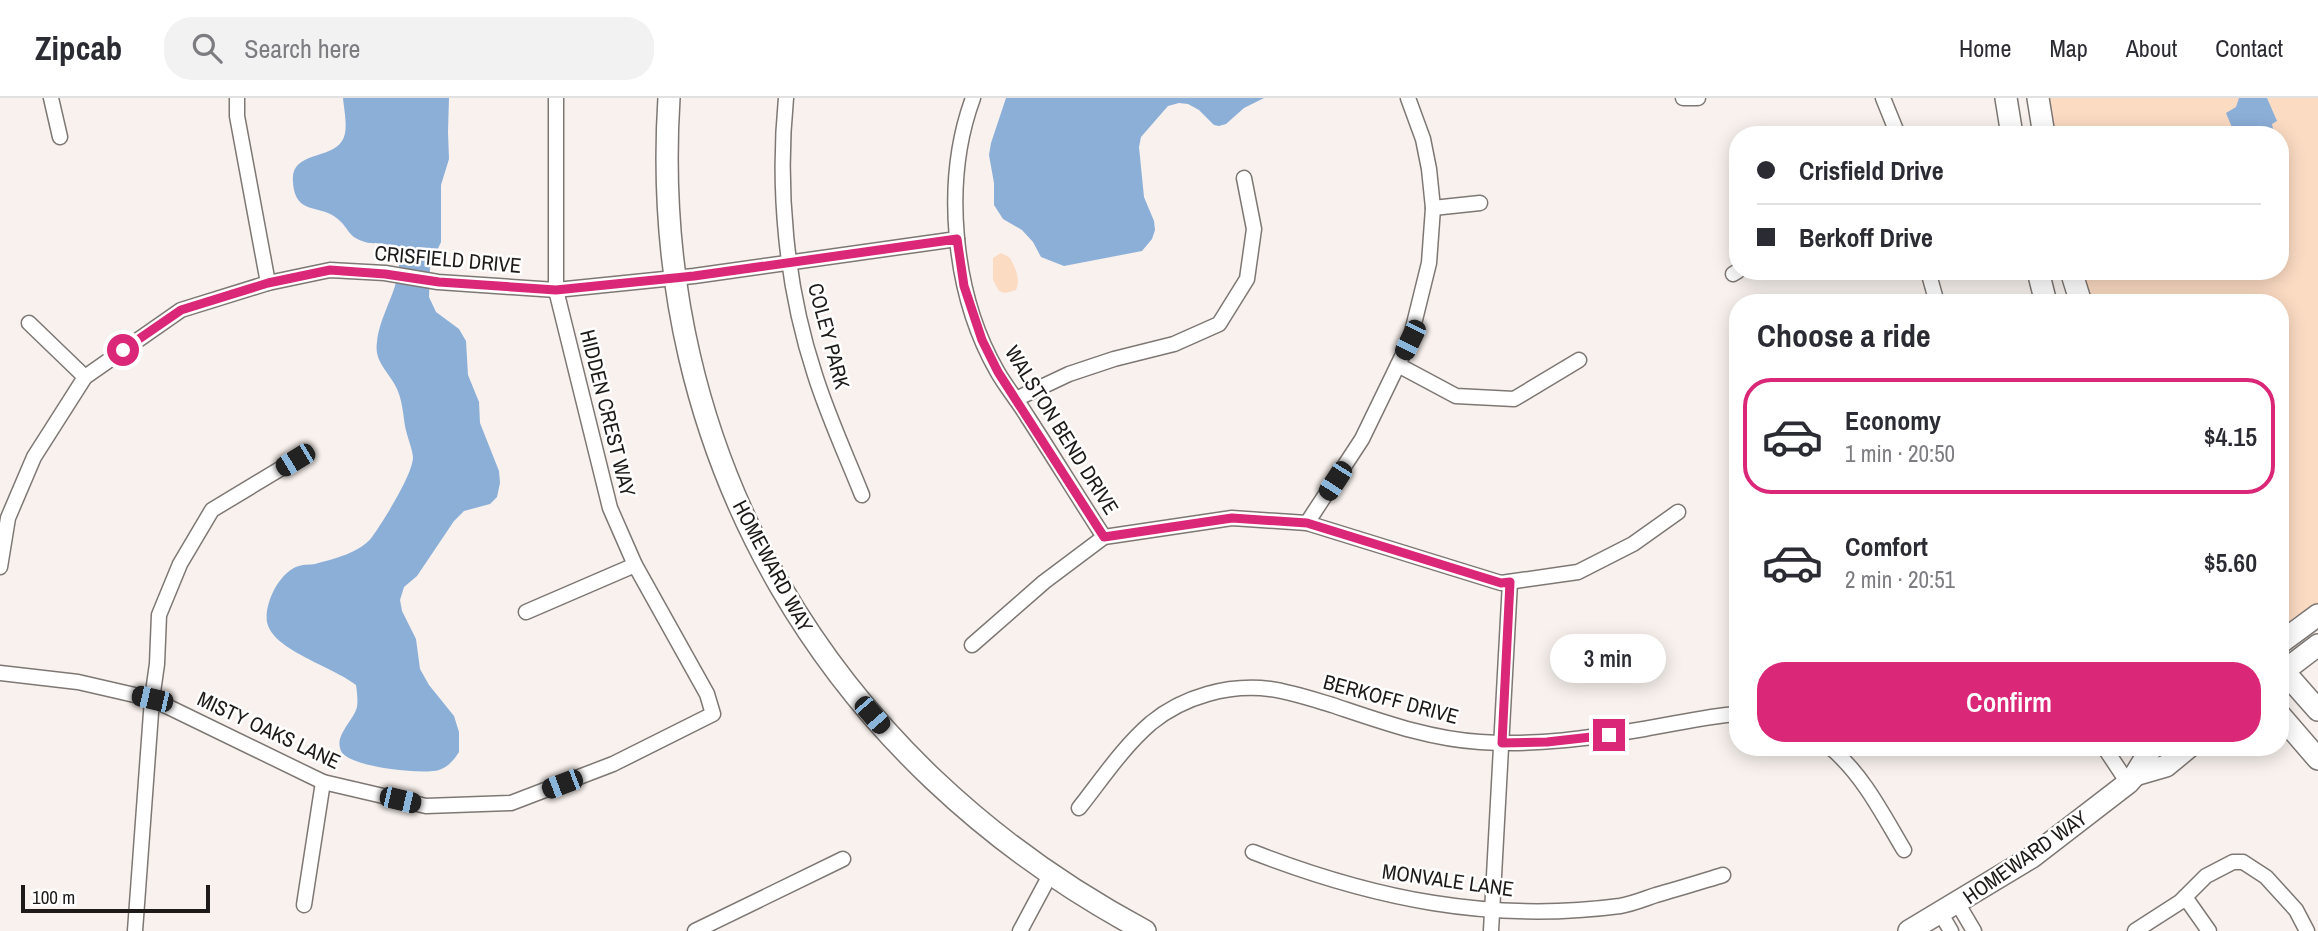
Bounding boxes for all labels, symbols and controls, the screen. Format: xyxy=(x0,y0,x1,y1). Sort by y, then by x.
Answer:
search box xyxy=(164,17,654,80)
text: Zipcab xyxy=(35,26,122,70)
icon: search xyxy=(188,29,226,67)
text: Search here xyxy=(244,31,360,66)
text: Home xyxy=(1959,32,2011,64)
text: Map xyxy=(2049,32,2088,64)
text: About xyxy=(2126,32,2177,64)
text: Contact xyxy=(2215,32,2283,64)
text: Crisfield Drive xyxy=(1799,153,1944,188)
text: Berkoff Drive xyxy=(1799,220,1933,255)
street label: CRISFIELD DRIVE xyxy=(373,238,523,280)
street label: COLEY PARK xyxy=(801,280,857,393)
text: Choose a ride xyxy=(1757,314,1931,357)
car xyxy=(1392,317,1429,363)
street label: HIDDEN CREST WAY xyxy=(573,327,643,500)
route start xyxy=(107,334,139,366)
street label: WALSTON BEND DRIVE xyxy=(998,340,1126,520)
text: Economy xyxy=(1845,403,1941,438)
icon: car xyxy=(1761,405,1824,468)
text: $4.15 xyxy=(2204,419,2257,454)
text: 1 min · 20:50 xyxy=(1845,438,1955,469)
car xyxy=(272,440,319,480)
car xyxy=(1315,458,1356,504)
street label: HOMEWARD WAY xyxy=(726,495,820,638)
text: Comfort xyxy=(1845,529,1928,564)
icon: car xyxy=(1761,531,1824,594)
text: $5.60 xyxy=(2204,545,2257,580)
text: 2 min · 20:51 xyxy=(1845,564,1955,595)
callout: 3 min xyxy=(1551,634,1667,682)
text: 3 min xyxy=(1584,643,1632,674)
button: Confirm xyxy=(1757,662,2261,742)
street label: BERKOFF DRIVE xyxy=(1320,667,1462,731)
car xyxy=(130,684,175,714)
street label: MISTY OAKS LANE xyxy=(193,684,345,776)
car xyxy=(851,692,894,738)
route end xyxy=(1593,719,1625,751)
car xyxy=(539,767,586,801)
car xyxy=(378,785,423,815)
street label: HOMEWARD WAY xyxy=(1957,803,2093,911)
street label: MONVALE LANE xyxy=(1380,856,1516,904)
scale bar xyxy=(21,882,210,914)
text: 100 m xyxy=(32,884,75,910)

